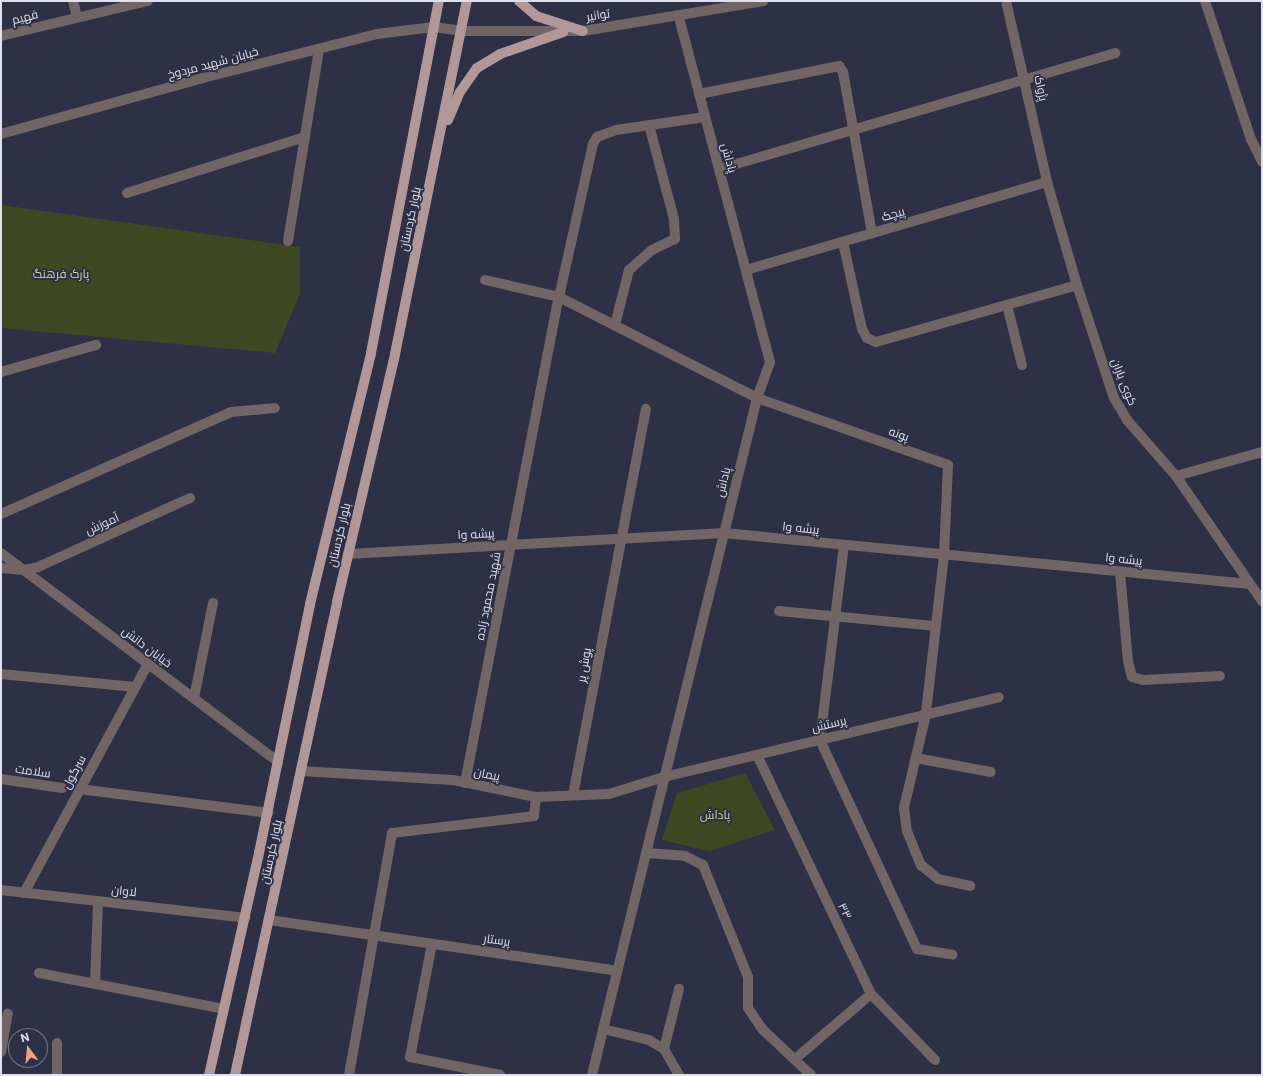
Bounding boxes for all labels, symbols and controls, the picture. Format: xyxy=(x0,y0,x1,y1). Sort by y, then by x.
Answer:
street label: توانیر xyxy=(585,6,611,24)
street label: فهیم xyxy=(10,7,40,27)
street label: خیابان شهید مردوخ xyxy=(166,44,260,82)
street label: پژواک xyxy=(1031,74,1051,102)
street label: پاداش xyxy=(718,142,740,174)
street label: بلوار کردستان xyxy=(396,185,424,253)
street label: پیچک xyxy=(880,204,906,224)
park label: پارک فرهنگ xyxy=(33,267,89,281)
street label: کوی باران xyxy=(1108,356,1140,408)
street label: پونه xyxy=(887,424,911,444)
street label: پاداش xyxy=(712,466,734,498)
street label: بلوار کردستان xyxy=(325,501,353,569)
street label: آموزش xyxy=(83,510,121,538)
street label: پیشه وا xyxy=(782,519,820,537)
street label: پیشه وا xyxy=(457,526,495,542)
street label: پیشه وا xyxy=(1105,550,1143,568)
street label: شهید محمود زاده xyxy=(472,551,504,641)
street label: خیابان دانش xyxy=(119,623,175,671)
street label: پوش پر xyxy=(574,647,594,683)
street label: پرستش xyxy=(810,713,848,735)
street label: سرگول xyxy=(59,753,89,791)
street label: سلامت xyxy=(14,761,52,781)
street label: پیمان xyxy=(473,764,501,784)
park label: پاداش xyxy=(700,808,730,822)
street label: بلوار کردستان xyxy=(257,818,285,886)
street label: لاوان xyxy=(111,883,137,899)
street label: ۳۳ xyxy=(835,901,855,921)
street label: پرستار xyxy=(483,931,511,949)
north arrow xyxy=(8,1028,48,1068)
text: N xyxy=(19,1030,31,1045)

